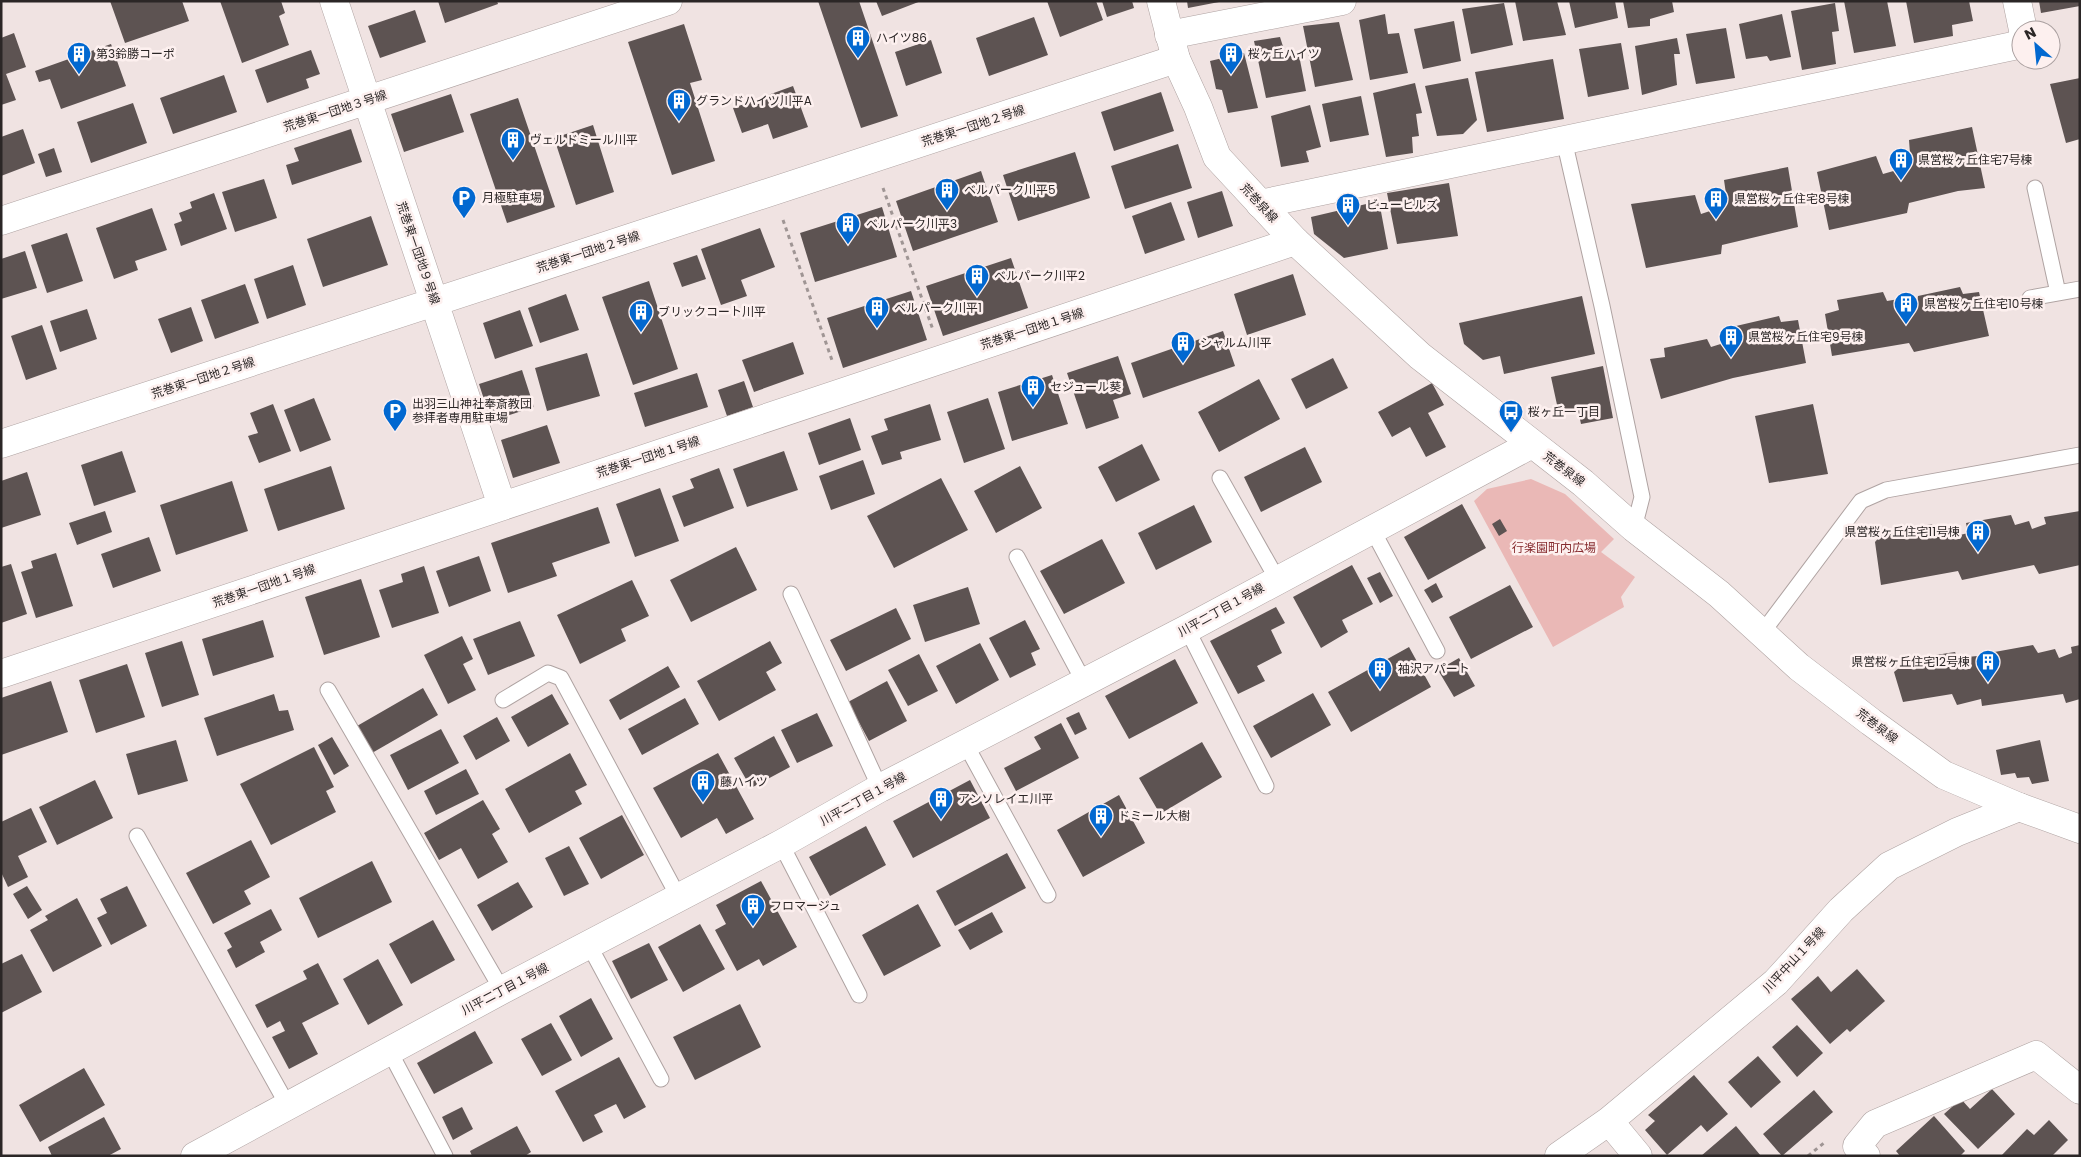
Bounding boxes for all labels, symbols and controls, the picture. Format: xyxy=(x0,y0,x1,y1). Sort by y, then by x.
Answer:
north arrow xyxy=(2011,20,2061,70)
text: N xyxy=(2021,22,2039,45)
building icon: ハイツ86 xyxy=(845,25,871,59)
place label: ハイツ86 xyxy=(876,29,927,46)
building icon: 第3鈴勝コーポ xyxy=(66,41,92,75)
building icon: 桜ヶ丘ハイツ xyxy=(1218,41,1244,75)
place label: 第3鈴勝コーポ xyxy=(96,45,175,62)
place label: 桜ヶ丘ハイツ xyxy=(1248,45,1320,62)
street label: 荒巻東一団地３号線 xyxy=(281,86,389,135)
building icon: グランドハイツ川平A xyxy=(666,88,692,122)
place label: グランドハイツ川平A xyxy=(696,92,812,109)
street label: 荒巻東一団地２号線 xyxy=(919,101,1027,150)
building icon: ヴェルドミール川平 xyxy=(500,127,526,161)
place label: ヴェルドミール川平 xyxy=(530,131,638,148)
building icon: 県営桜ヶ丘住宅7号棟 xyxy=(1888,147,1914,181)
place label: 県営桜ヶ丘住宅7号棟 xyxy=(1918,151,2033,168)
building icon: ベルパーク川平5 xyxy=(934,177,960,211)
street label: 荒巻泉線 xyxy=(1237,179,1282,226)
place label: ベルパーク川平5 xyxy=(964,181,1056,198)
parking icon: 月極駐車場 xyxy=(451,185,477,219)
building icon: 県営桜ヶ丘住宅8号棟 xyxy=(1703,186,1729,220)
place label: 月極駐車場 xyxy=(482,189,542,206)
place label: 県営桜ヶ丘住宅8号棟 xyxy=(1734,190,1850,207)
building icon: ビューヒルズ xyxy=(1335,192,1361,226)
place label: ビューヒルズ xyxy=(1366,196,1438,213)
street label: 荒巻東一団地９号線 xyxy=(393,199,444,307)
building icon: ベルパーク川平3 xyxy=(835,211,861,245)
place label: ベルパーク川平3 xyxy=(866,215,957,232)
street label: 荒巻東一団地２号線 xyxy=(534,227,642,276)
building icon: ベルパーク川平2 xyxy=(964,263,990,297)
place label: ベルパーク川平2 xyxy=(994,267,1085,284)
building icon: 県営桜ヶ丘住宅10号棟 xyxy=(1893,291,1919,325)
building icon: ベルパーク川平1 xyxy=(864,295,890,329)
place label: 県営桜ヶ丘住宅10号棟 xyxy=(1924,295,2043,312)
building icon: ブリックコート川平 xyxy=(628,299,654,333)
place label: ベルパーク川平1 xyxy=(894,299,982,316)
place label: ブリックコート川平 xyxy=(658,303,766,320)
street label: 荒巻東一団地１号線 xyxy=(978,304,1086,353)
building icon: 県営桜ヶ丘住宅9号棟 xyxy=(1718,324,1744,358)
place label: 県営桜ヶ丘住宅9号棟 xyxy=(1748,328,1864,345)
building icon: シャルム川平 xyxy=(1170,330,1196,364)
place label: シャルム川平 xyxy=(1200,334,1272,351)
street label: 荒巻東一団地２号線 xyxy=(149,353,257,402)
building icon: セジュール葵 xyxy=(1020,374,1046,408)
place label: セジュール葵 xyxy=(1050,378,1121,395)
place label: 出羽三山神社奉斎教団 参拝者専用駐車場 xyxy=(412,395,532,426)
parking icon: 出羽三山神社奉斎教団 参拝者専用駐車場 xyxy=(382,398,408,432)
bus stop icon: 桜ヶ丘一丁目 xyxy=(1498,399,1524,433)
place label: 桜ヶ丘一丁目 xyxy=(1528,403,1600,420)
street label: 荒巻東一団地１号線 xyxy=(594,432,702,481)
street label: 荒巻泉線 xyxy=(1540,447,1589,490)
building icon: 県営桜ヶ丘住宅11号棟 xyxy=(1965,519,1991,553)
place label: 県営桜ヶ丘住宅11号棟 xyxy=(1844,523,1960,540)
park label: 行楽園町内広場 xyxy=(1512,539,1596,556)
street label: 荒巻東一団地１号線 xyxy=(210,560,318,611)
street label: 川平二丁目１号線 xyxy=(1175,579,1267,640)
building icon: 県営桜ヶ丘住宅12号棟 xyxy=(1975,649,2001,683)
place label: 県営桜ヶ丘住宅12号棟 xyxy=(1851,653,1970,670)
building icon: 袖沢アパート xyxy=(1367,656,1393,690)
place label: 袖沢アパート xyxy=(1398,660,1470,677)
street label: 荒巻泉線 xyxy=(1853,704,1902,747)
street label: 川平二丁目１号線 xyxy=(817,768,909,829)
building icon: 藤ハイツ xyxy=(690,769,716,803)
place label: 藤ハイツ xyxy=(720,773,768,790)
building icon: アンソレイエ川平 xyxy=(928,786,954,820)
place label: アンソレイエ川平 xyxy=(958,790,1053,807)
building icon: ドミール大樹 xyxy=(1088,803,1114,837)
place label: ドミール大樹 xyxy=(1118,807,1190,824)
building icon: フロマージュ xyxy=(740,893,766,927)
place label: フロマージュ xyxy=(770,897,841,914)
street label: 川平中山１号線 xyxy=(1759,923,1829,996)
street label: 川平二丁目１号線 xyxy=(458,959,551,1019)

